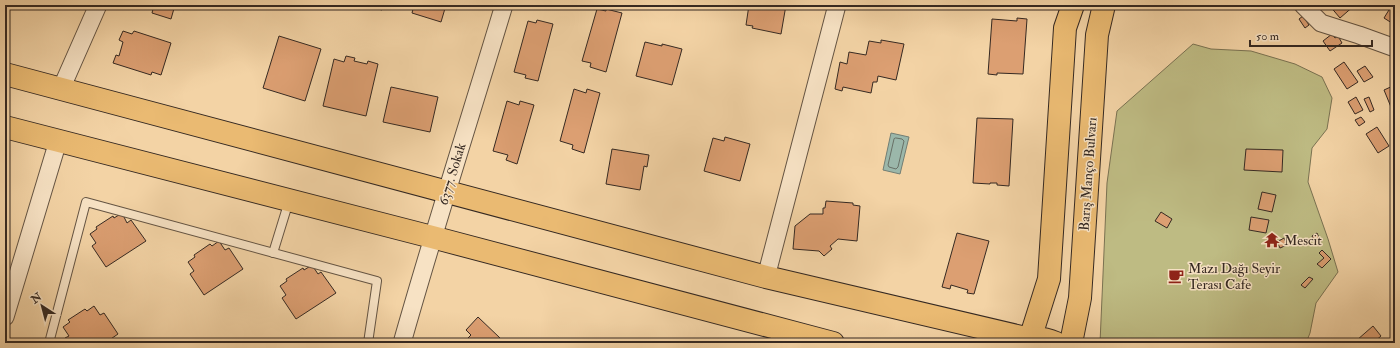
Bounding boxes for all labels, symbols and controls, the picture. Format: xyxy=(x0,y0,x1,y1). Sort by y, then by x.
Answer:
scale bar xyxy=(1250,22,1372,48)
text: 50 m xyxy=(1256,29,1280,44)
street label: Barış Manço Bulvarı xyxy=(1076,116,1100,231)
street label: 6377. Sokak xyxy=(434,141,470,207)
temple icon: Mescit xyxy=(1263,231,1281,249)
place label: Mescit xyxy=(1284,232,1322,249)
place label: Mazı Dağı Seyir Terası Cafe xyxy=(1188,260,1281,293)
cafe icon: Mazı Dağı Seyir Terası Cafe xyxy=(1167,267,1185,285)
north arrow xyxy=(22,286,62,326)
text: N xyxy=(28,289,45,307)

